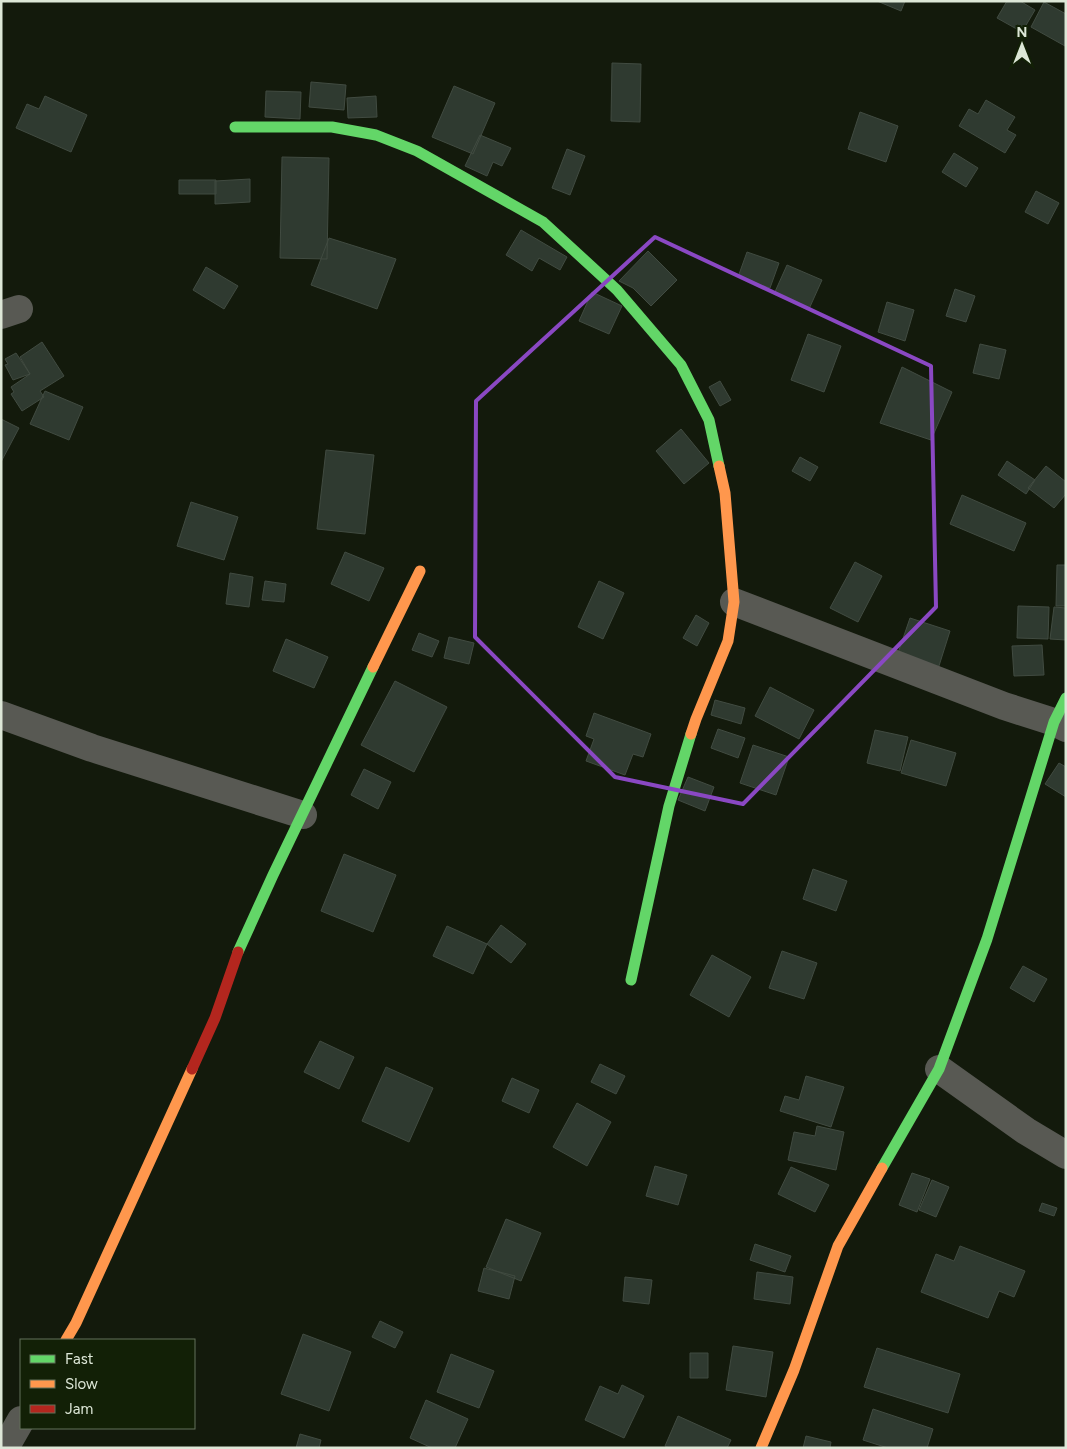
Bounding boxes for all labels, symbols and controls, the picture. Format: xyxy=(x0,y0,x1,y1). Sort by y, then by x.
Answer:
north arrow xyxy=(997,20,1047,70)
text: N xyxy=(1017,24,1027,41)
legend xyxy=(20,1339,195,1429)
text: Fast xyxy=(65,1350,94,1368)
text: Slow xyxy=(65,1375,98,1393)
text: Jam xyxy=(65,1400,93,1418)

